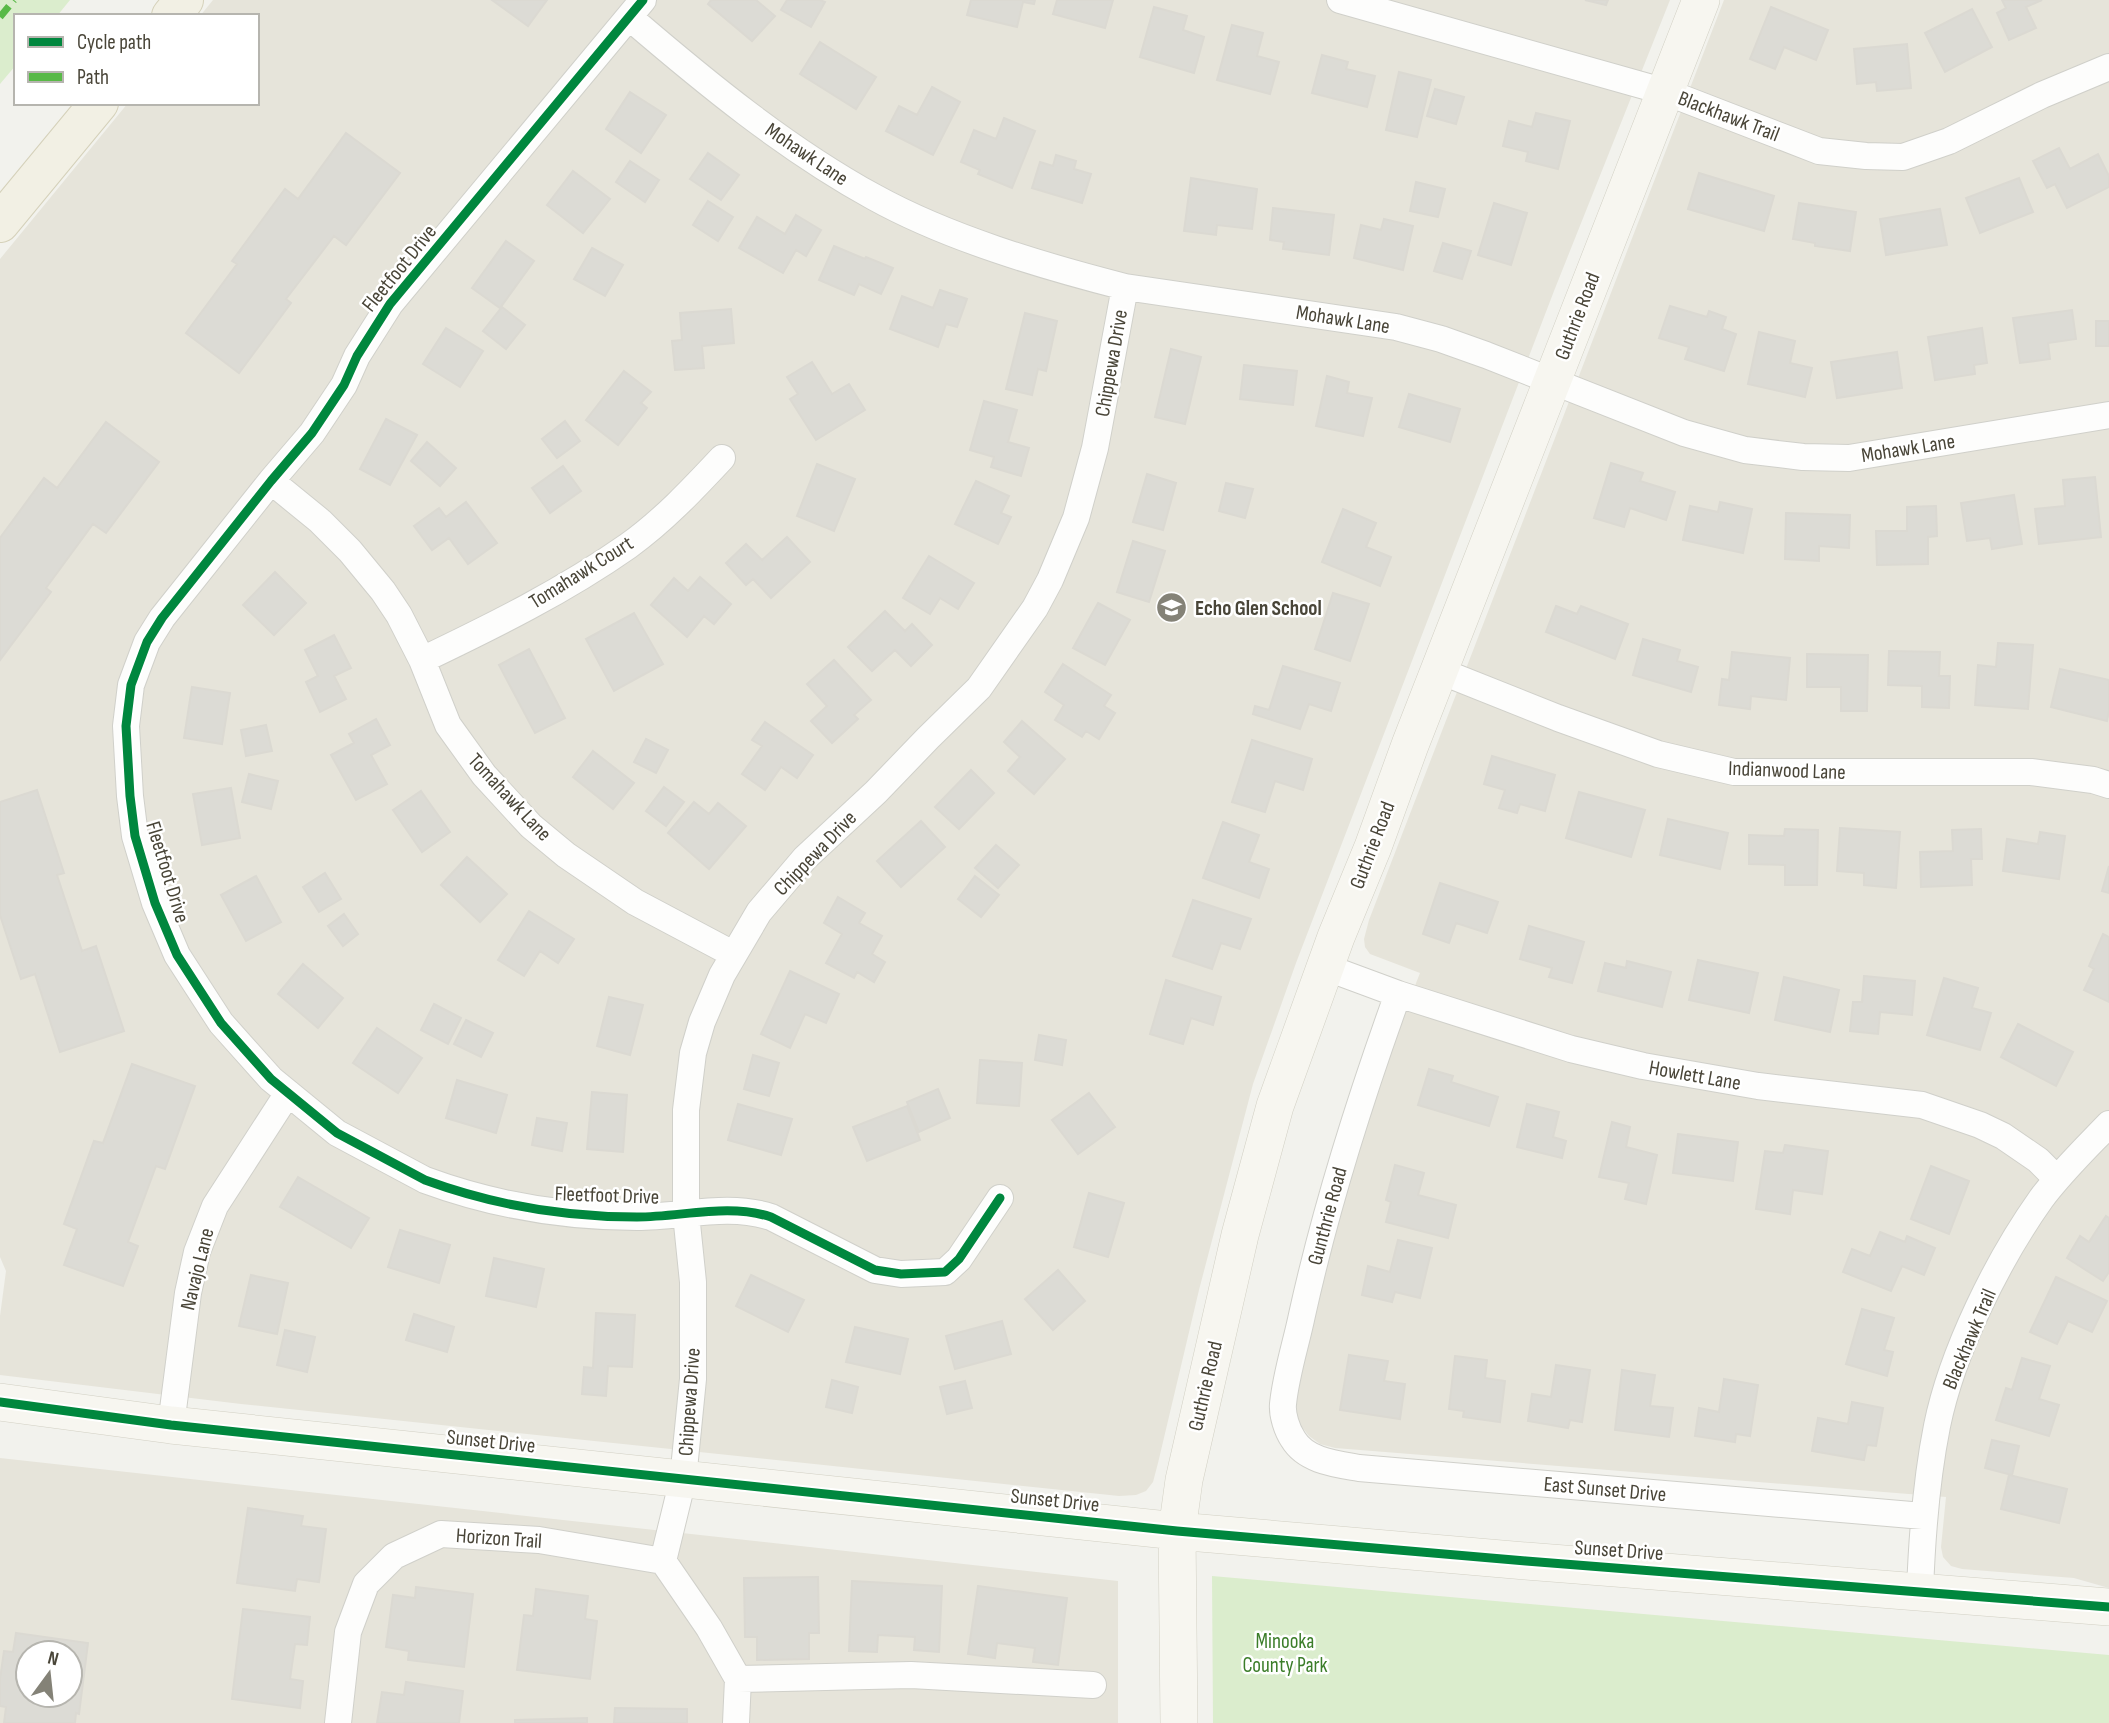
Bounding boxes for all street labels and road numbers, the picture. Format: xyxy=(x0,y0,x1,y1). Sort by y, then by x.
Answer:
street label: Blackhawk Trail xyxy=(1675,86,1783,147)
street label: Mohawk Lane xyxy=(761,118,853,191)
street label: Fleetfoot Drive xyxy=(357,220,442,317)
street label: Guthrie Road xyxy=(1549,269,1606,363)
street label: Mohawk Lane xyxy=(1294,300,1392,339)
street label: Chippewa Drive xyxy=(1090,308,1133,419)
street label: Mohawk Lane xyxy=(1859,429,1957,468)
street label: Tomahawk Court xyxy=(525,531,638,614)
street label: Tomahawk Lane xyxy=(463,748,557,846)
street label: Indianwood Lane xyxy=(1728,756,1846,785)
street label: Guthrie Road xyxy=(1344,798,1401,892)
street label: Chippewa Drive xyxy=(769,806,862,901)
street label: Fleetfoot Drive xyxy=(140,818,195,926)
street label: Howlett Lane xyxy=(1647,1055,1743,1096)
street label: Gunthrie Road xyxy=(1302,1164,1353,1268)
street label: Fleetfoot Drive xyxy=(554,1181,660,1210)
street label: Navajo Lane xyxy=(175,1226,220,1313)
street label: Blackhawk Trail xyxy=(1937,1285,2002,1393)
street label: Guthrie Road xyxy=(1183,1339,1228,1433)
street label: Chippewa Drive xyxy=(673,1347,706,1457)
street label: Sunset Drive xyxy=(445,1424,537,1459)
street label: East Sunset Drive xyxy=(1543,1472,1667,1507)
street label: Sunset Drive xyxy=(1009,1483,1101,1518)
street label: Horizon Trail xyxy=(455,1523,543,1554)
street label: Sunset Drive xyxy=(1574,1535,1664,1566)

